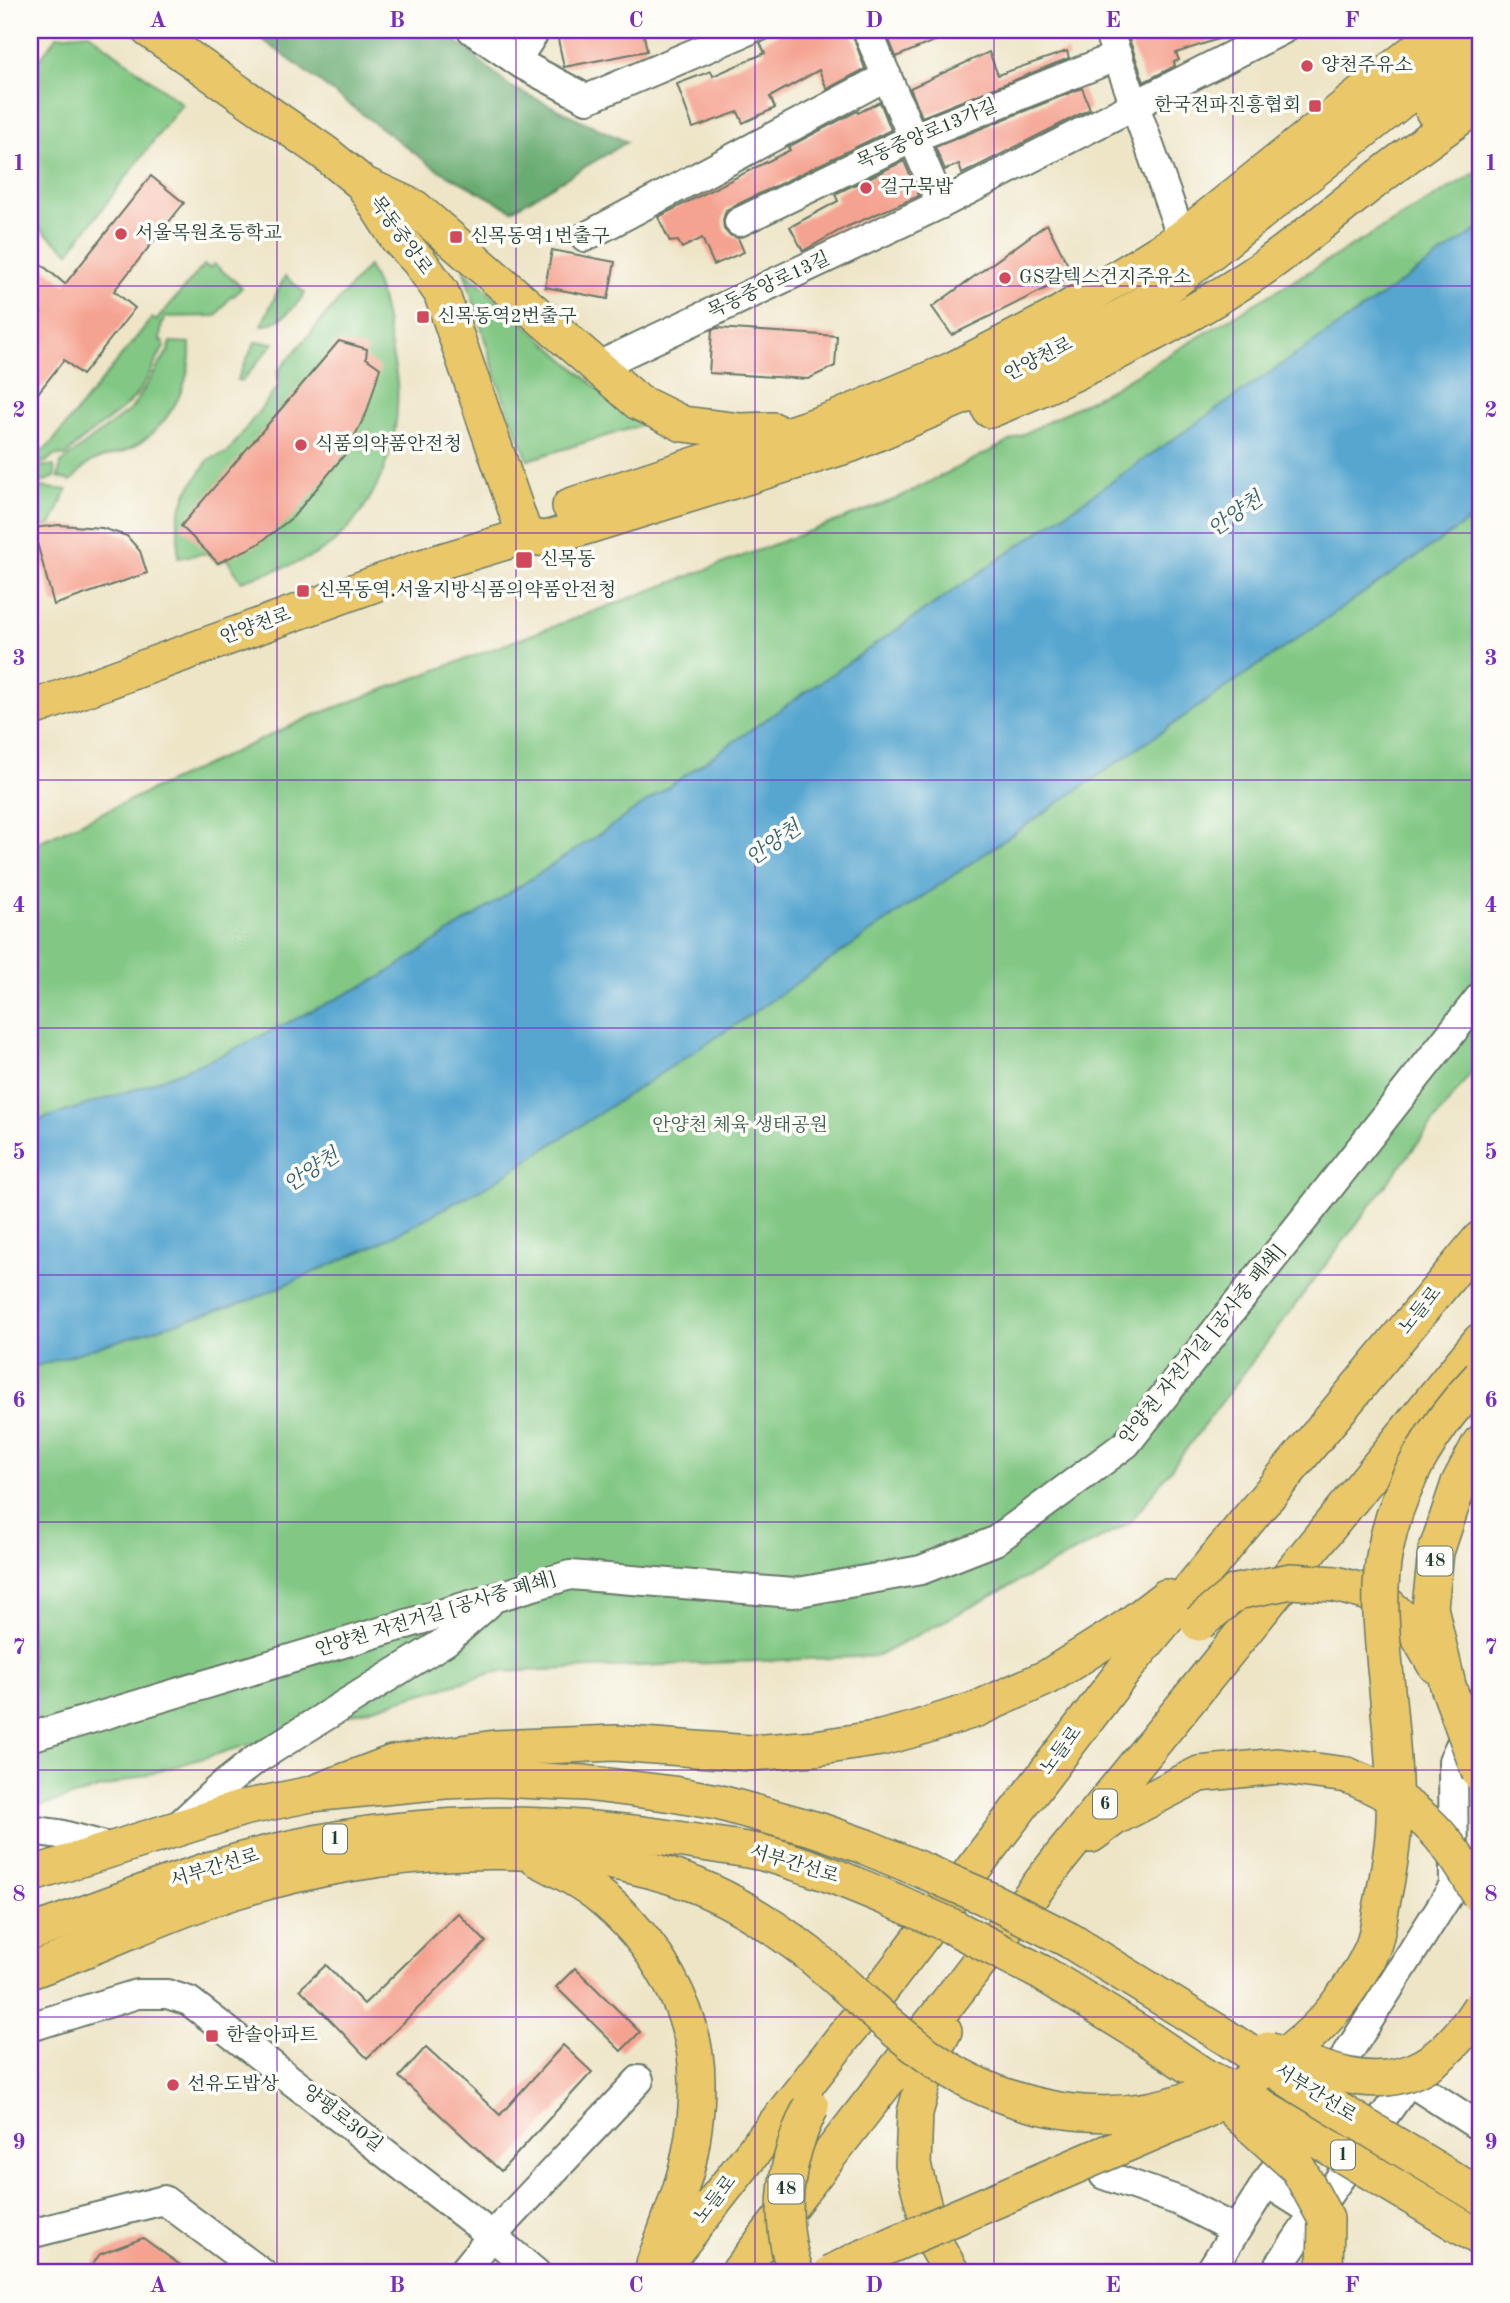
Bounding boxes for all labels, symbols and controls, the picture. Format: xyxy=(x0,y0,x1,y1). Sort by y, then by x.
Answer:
text: A xyxy=(149,9,167,32)
text: B xyxy=(389,9,405,32)
text: C xyxy=(628,9,644,32)
text: D xyxy=(865,9,883,32)
text: E xyxy=(1105,9,1121,32)
text: F xyxy=(1344,9,1360,32)
place label: 양천주유소 xyxy=(1321,55,1413,76)
marker: 양천주유소 xyxy=(1299,58,1315,74)
place label: 한국전파진흥협회 xyxy=(1154,94,1301,116)
street label: 목동중앙로13가길 xyxy=(853,95,1000,173)
marker: 한국전파진흥협회 xyxy=(1307,98,1323,114)
text: 1 xyxy=(12,152,26,175)
text: 1 xyxy=(1484,152,1498,175)
place label: 걸구묵밥 xyxy=(880,177,954,198)
marker: 걸구묵밥 xyxy=(858,180,874,196)
street label: 목동중앙로 xyxy=(365,192,436,279)
place label: 서울목원초등학교 xyxy=(135,223,282,244)
place label: 신목동역1번출구 xyxy=(470,225,610,247)
marker: 서울목원초등학교 xyxy=(113,226,129,242)
marker: 신목동역1번출구 xyxy=(448,229,464,245)
street label: 목동중앙로13길 xyxy=(704,248,833,323)
place label: GS칼텍스건지주유소 xyxy=(1019,267,1191,288)
marker: GS칼텍스건지주유소 xyxy=(997,270,1013,286)
place label: 신목동역2번출구 xyxy=(437,305,577,327)
marker: 신목동역2번출구 xyxy=(415,309,431,325)
street label: 안양천로 xyxy=(1001,333,1076,385)
text: 2 xyxy=(12,399,26,422)
text: 2 xyxy=(1484,399,1498,422)
place label: 식품의약품안전청 xyxy=(315,433,462,455)
marker: 식품의약품안전청 xyxy=(293,437,309,453)
water label: 안양천 xyxy=(1204,486,1268,541)
place label: 신목동 xyxy=(540,549,596,570)
marker: 신목동 xyxy=(514,550,534,570)
place label: 신목동역.서울지방식품의약품안전청 xyxy=(317,579,616,601)
marker: 신목동역.서울지방식품의약품안전청 xyxy=(295,583,311,599)
street label: 안양천로 xyxy=(218,604,294,648)
text: 3 xyxy=(12,647,26,670)
text: 3 xyxy=(1484,647,1498,670)
water label: 안양천 xyxy=(742,815,806,870)
text: 4 xyxy=(12,894,26,917)
text: 4 xyxy=(1484,894,1498,917)
park label: 안양천 체육 생태공원 xyxy=(652,1115,828,1136)
text: 5 xyxy=(12,1141,26,1164)
text: 5 xyxy=(1484,1141,1498,1164)
water label: 안양천 xyxy=(280,1143,345,1196)
street label: 안양천 자전거길 [공사중 폐쇄] xyxy=(1115,1240,1289,1448)
street label: 노들로 xyxy=(1395,1282,1446,1338)
text: 6 xyxy=(12,1389,26,1412)
text: 6 xyxy=(1484,1389,1498,1412)
road number: 48 xyxy=(1418,1546,1452,1576)
street label: 안양천 자전거길 [공사중 폐쇄] xyxy=(313,1567,559,1661)
text: 7 xyxy=(12,1636,26,1659)
text: 7 xyxy=(1484,1636,1498,1659)
street label: 노들로 xyxy=(1036,1722,1086,1779)
road number: 6 xyxy=(1093,1790,1117,1818)
road number: 1 xyxy=(323,1825,347,1854)
street label: 서부간선로 xyxy=(747,1841,841,1888)
street label: 서부간선로 xyxy=(168,1845,262,1892)
text: 8 xyxy=(12,1883,26,1906)
text: 8 xyxy=(1484,1883,1498,1906)
place label: 한솔아파트 xyxy=(226,2024,318,2046)
marker: 한솔아파트 xyxy=(204,2028,220,2044)
street label: 서부간선로 xyxy=(1271,2060,1360,2126)
place label: 선유도밥상 xyxy=(187,2074,279,2095)
marker: 선유도밥상 xyxy=(165,2077,181,2093)
street label: 양평로30길 xyxy=(299,2081,387,2156)
text: 9 xyxy=(12,2131,26,2154)
text: 9 xyxy=(1484,2131,1498,2154)
road number: 1 xyxy=(1331,2140,1355,2169)
street label: 노들로 xyxy=(690,2171,740,2228)
road number: 48 xyxy=(768,2174,804,2204)
text: A xyxy=(149,2274,167,2297)
text: B xyxy=(389,2274,405,2297)
text: C xyxy=(628,2274,644,2297)
text: D xyxy=(865,2274,883,2297)
text: E xyxy=(1105,2274,1121,2297)
text: F xyxy=(1344,2274,1360,2297)

